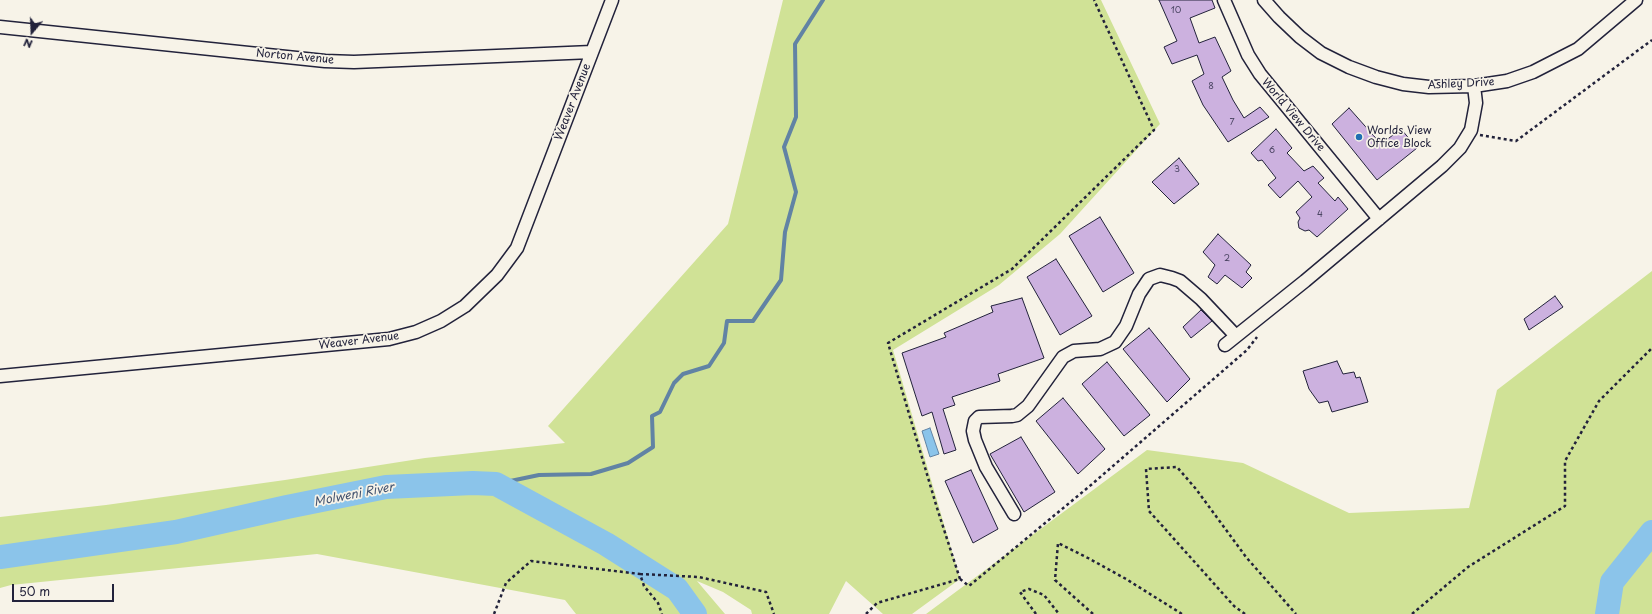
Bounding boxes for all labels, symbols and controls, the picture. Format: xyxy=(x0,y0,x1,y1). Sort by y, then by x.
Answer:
house number: 10 xyxy=(1171,6,1181,16)
north arrow xyxy=(12,12,52,52)
text: N xyxy=(21,34,35,53)
street label: Norton Avenue xyxy=(255,47,335,67)
street label: Weaver Avenue xyxy=(552,62,594,142)
street label: World View Drive xyxy=(1259,76,1327,154)
street label: Ashley Drive xyxy=(1427,76,1495,92)
house number: 8 xyxy=(1208,82,1214,92)
house number: 7 xyxy=(1229,118,1235,128)
place label: Worlds View Office Block xyxy=(1367,124,1432,150)
marker: Worlds View Office Block xyxy=(1354,132,1364,142)
house number: 6 xyxy=(1269,146,1275,156)
house number: 3 xyxy=(1174,165,1180,175)
house number: 4 xyxy=(1317,210,1323,220)
house number: 2 xyxy=(1224,254,1230,264)
street label: Weaver Avenue xyxy=(318,330,400,352)
water label: Molweni River xyxy=(313,480,395,510)
scale bar xyxy=(14,576,116,602)
text: 50 m xyxy=(19,582,50,600)

